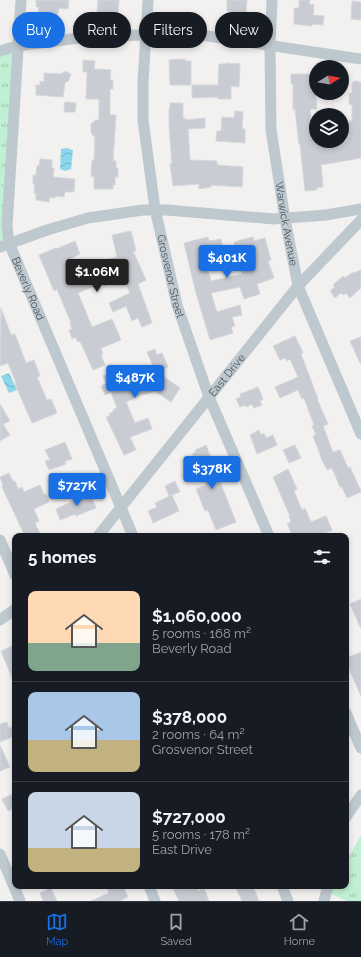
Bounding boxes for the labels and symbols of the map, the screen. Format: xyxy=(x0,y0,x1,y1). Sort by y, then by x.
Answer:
north arrow xyxy=(309,60,349,100)
street label: Warwick Avenue xyxy=(272,181,300,267)
street label: Grosvenor Street xyxy=(154,233,187,320)
pin: $401K xyxy=(199,245,255,279)
street label: Beverly Road xyxy=(9,255,47,322)
pin: $1.06M xyxy=(64,259,130,293)
street label: East Drive xyxy=(206,351,248,399)
pin: $487K xyxy=(107,365,163,399)
pin: $378K xyxy=(184,456,240,490)
pin: $727K xyxy=(49,473,105,507)

